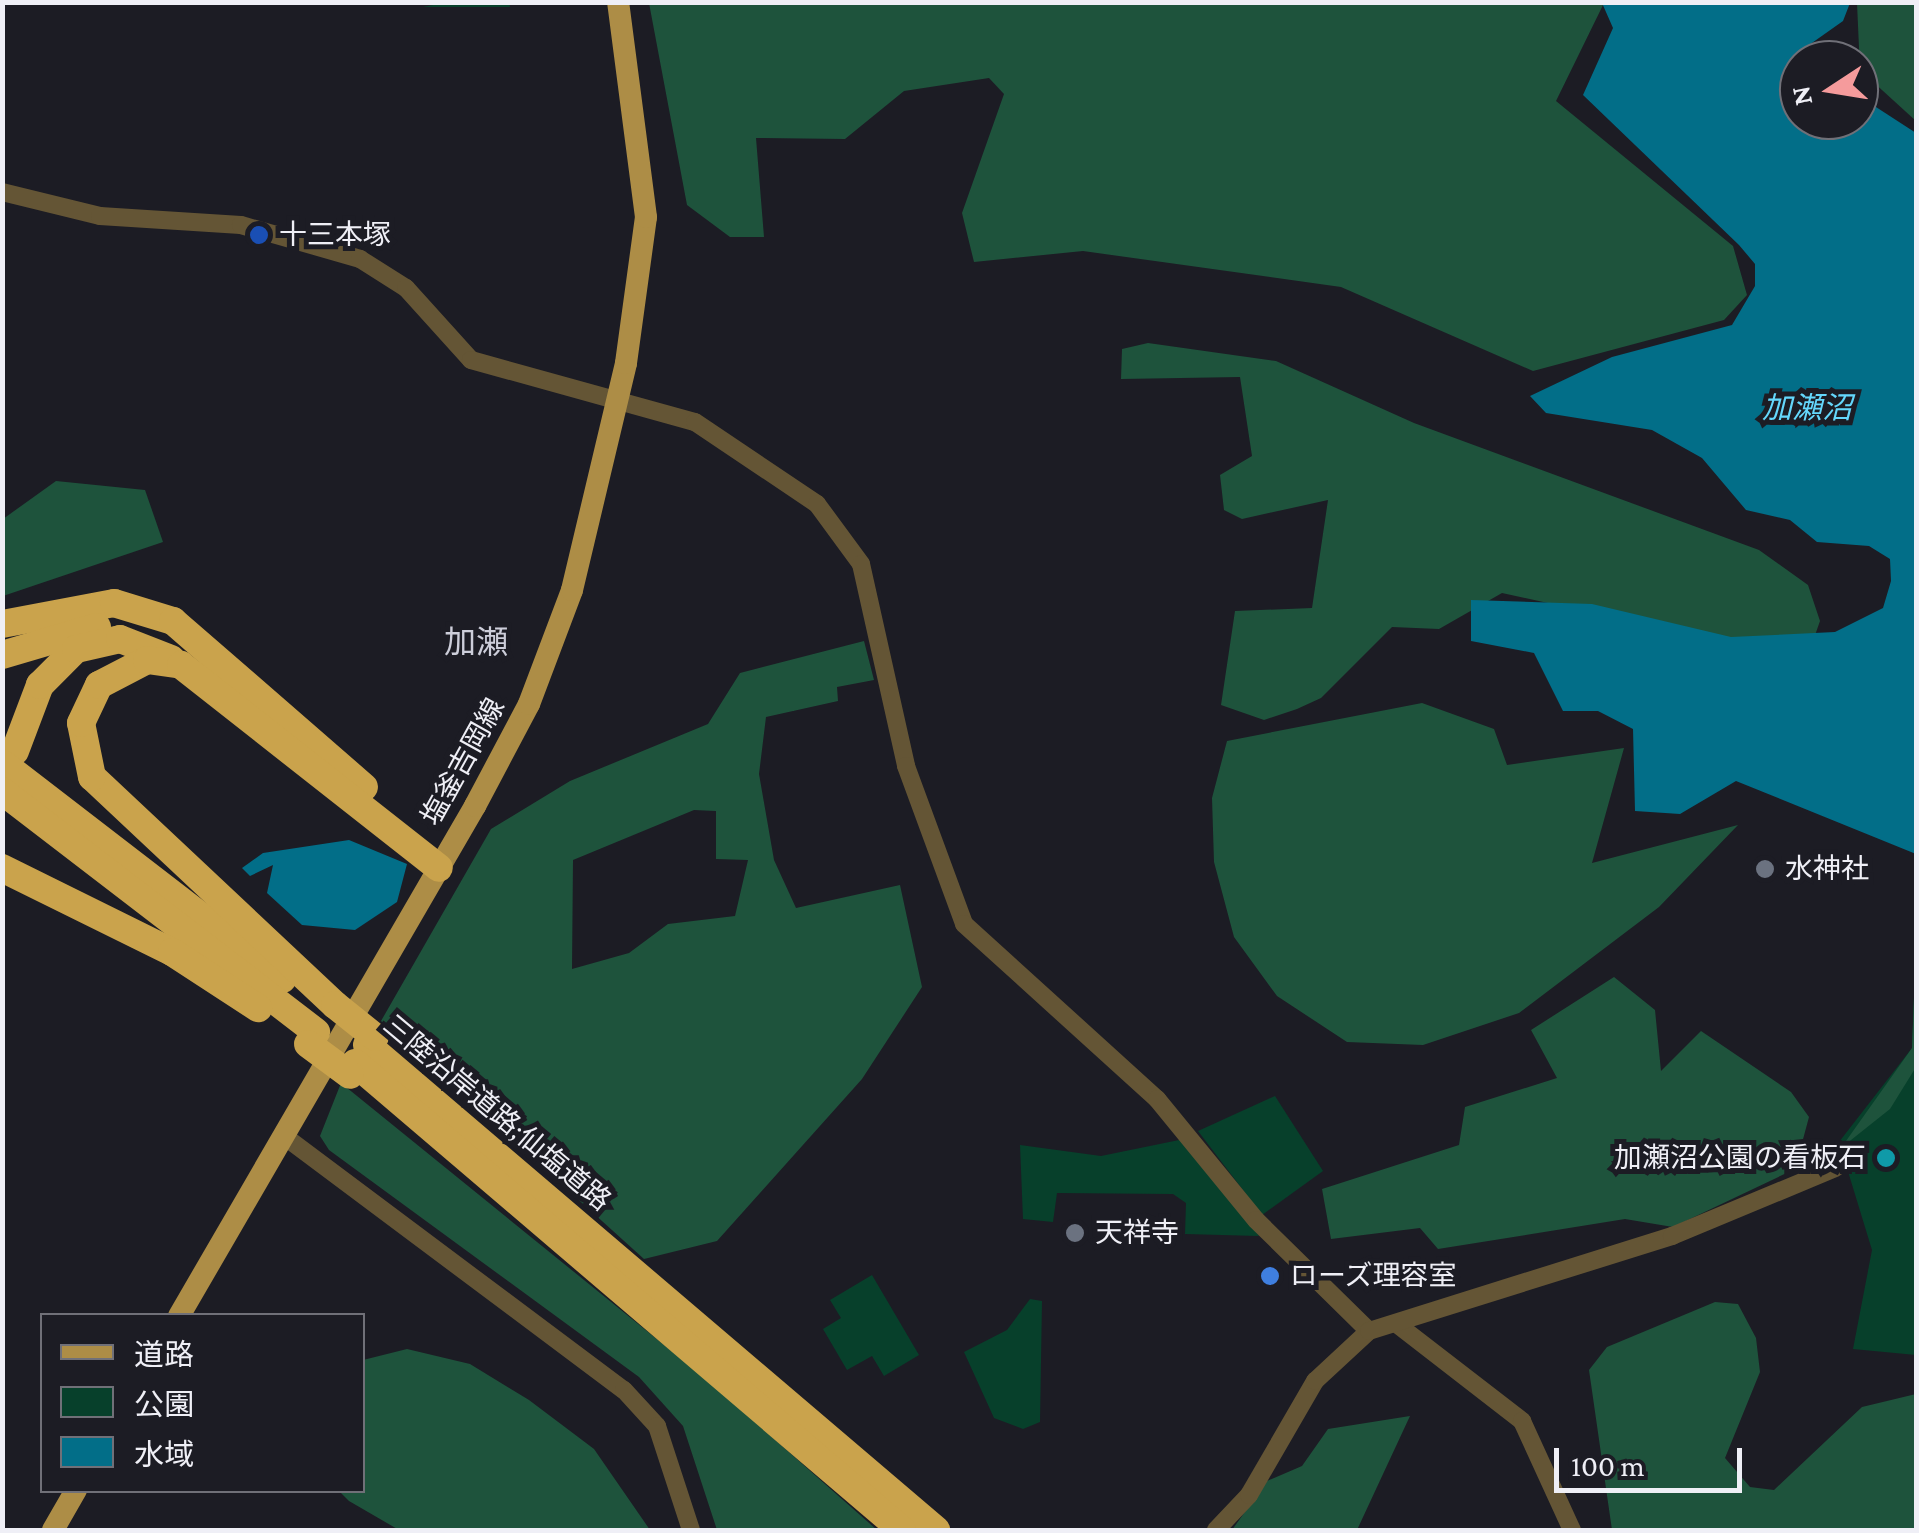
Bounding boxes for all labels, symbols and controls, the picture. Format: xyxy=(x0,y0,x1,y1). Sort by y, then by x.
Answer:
north arrow xyxy=(1779,40,1879,140)
text: N xyxy=(1784,83,1818,108)
place label: 十三本塚 xyxy=(279,218,391,252)
marker: 十三本塚 xyxy=(248,224,270,246)
water label: 加瀬沼 xyxy=(1762,390,1852,426)
district label: 加瀬 xyxy=(444,623,508,661)
street label: 塩釜吉岡線 xyxy=(414,693,512,831)
place label: 水神社 xyxy=(1785,852,1869,886)
marker: 水神社 xyxy=(1754,858,1776,880)
street label: 三陸沿岸道路;仙塩道路 xyxy=(377,1008,617,1218)
place label: 加瀬沼公園の看板石 xyxy=(1614,1141,1866,1175)
marker: 加瀬沼公園の看板石 xyxy=(1875,1147,1897,1169)
place label: 天祥寺 xyxy=(1095,1216,1179,1250)
marker: 天祥寺 xyxy=(1064,1222,1086,1244)
place label: ローズ理容室 xyxy=(1290,1259,1458,1293)
marker: ローズ理容室 xyxy=(1259,1265,1281,1287)
legend xyxy=(40,1313,365,1493)
text: 道路 xyxy=(134,1338,194,1371)
text: 公園 xyxy=(134,1388,194,1421)
scale bar xyxy=(1559,1428,1746,1490)
text: 水域 xyxy=(134,1438,194,1471)
text: 100 m xyxy=(1571,1449,1645,1482)

